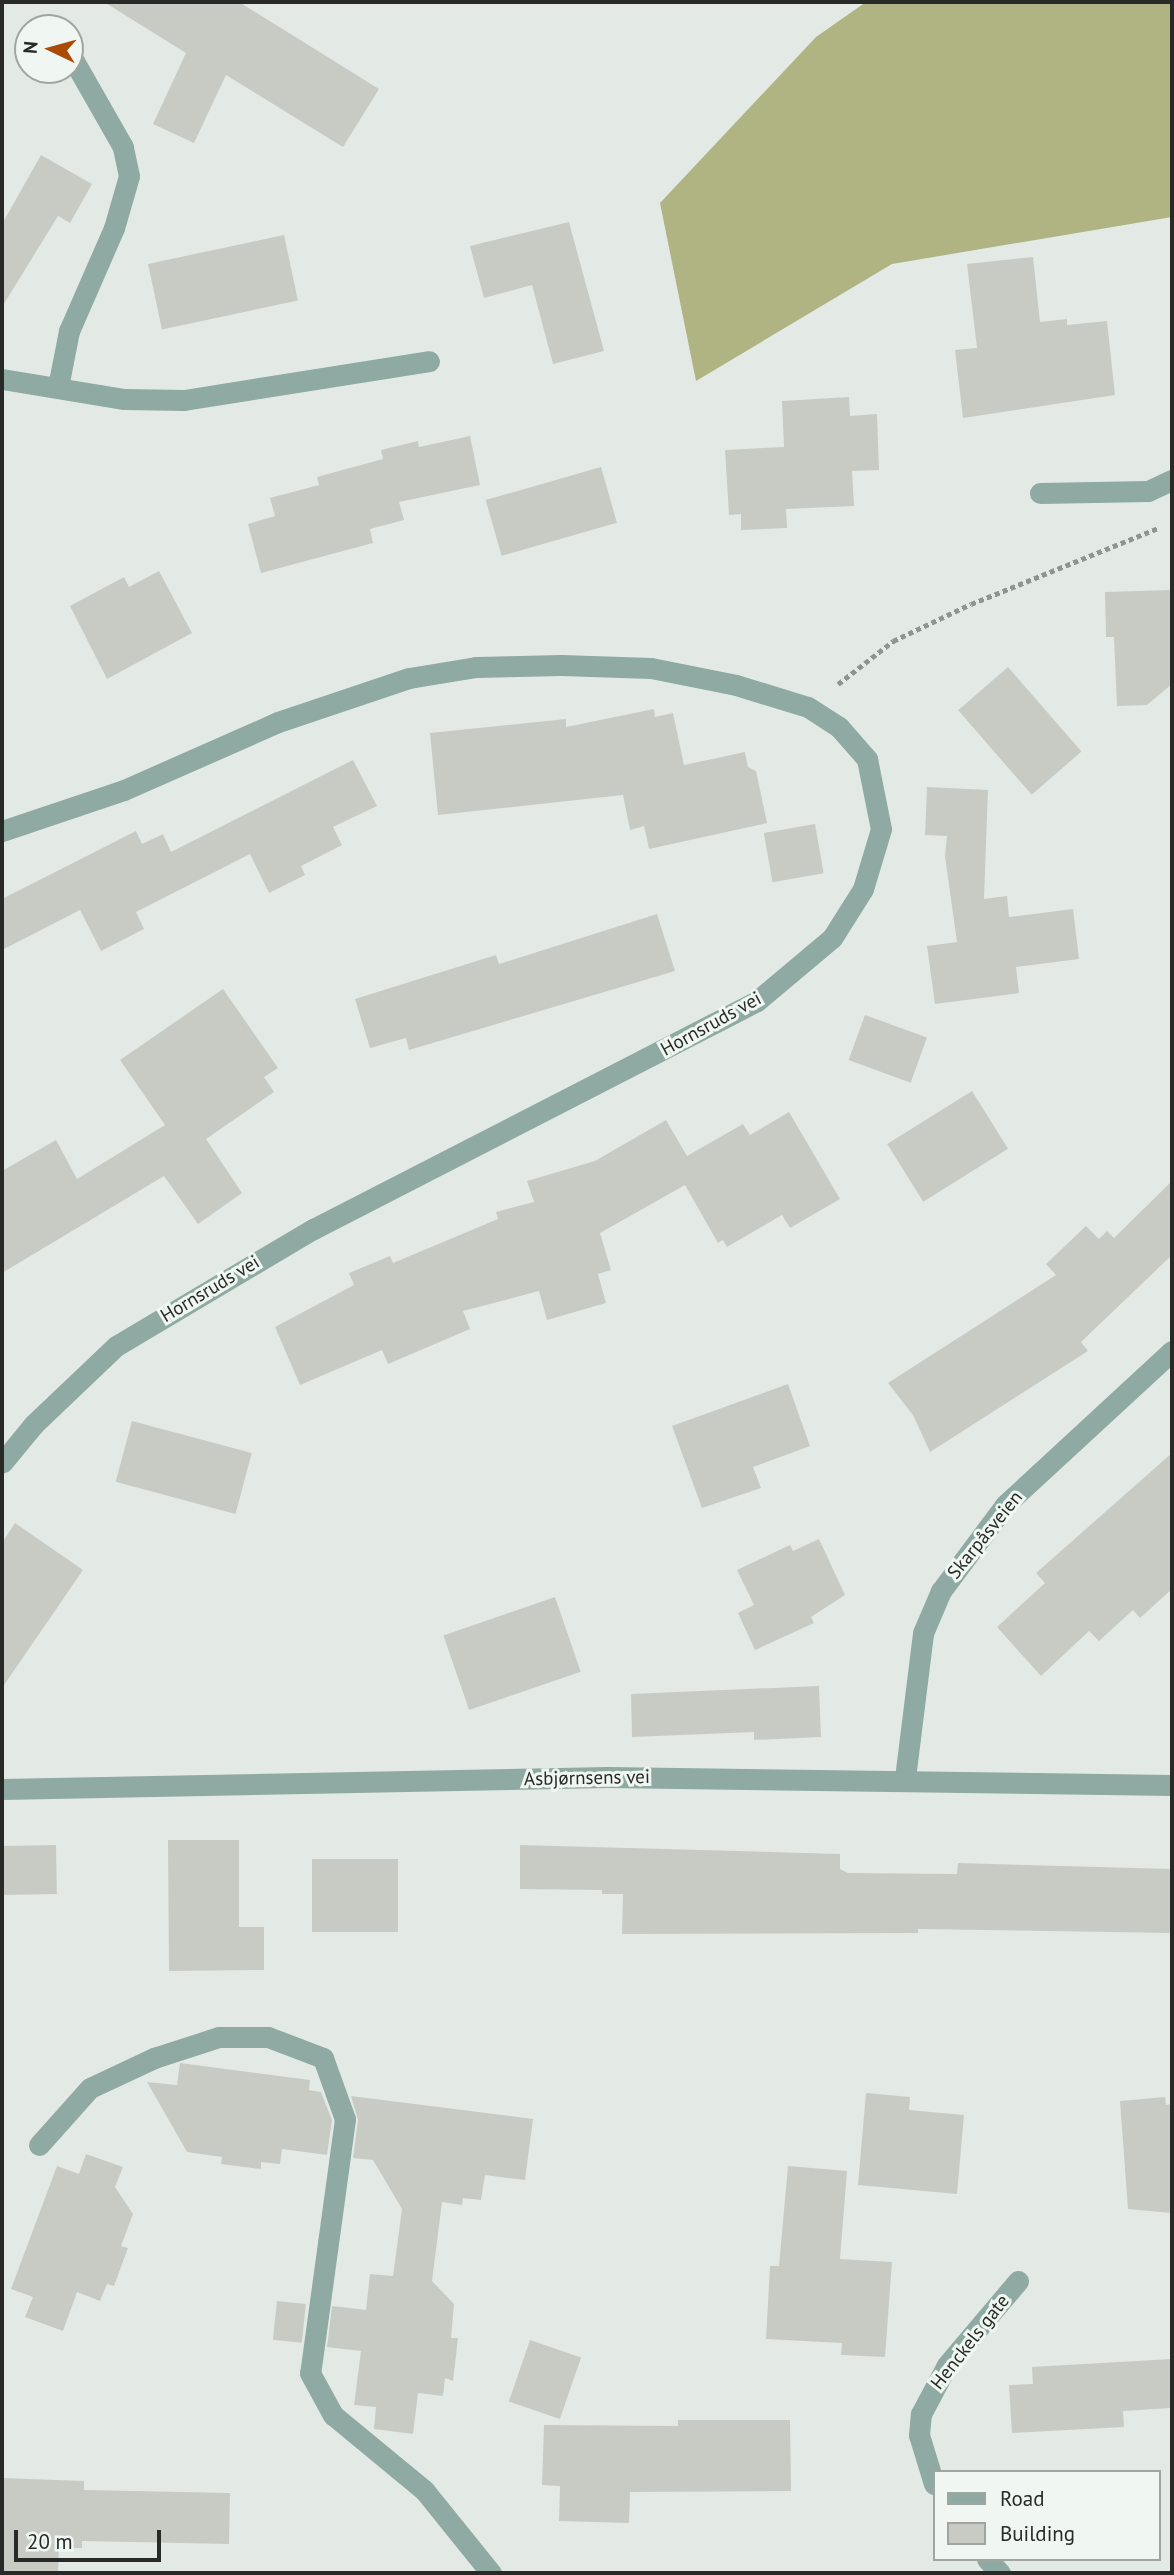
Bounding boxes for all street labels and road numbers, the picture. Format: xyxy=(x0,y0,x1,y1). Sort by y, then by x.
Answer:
street label: Hornsruds vei xyxy=(657,987,765,1061)
street label: Hornsruds vei xyxy=(156,1251,264,1327)
street label: Skarpåsveien xyxy=(943,1486,1027,1584)
street label: Asbjørnsens vei xyxy=(524,1765,650,1791)
street label: Henckels gate xyxy=(926,2290,1014,2394)

